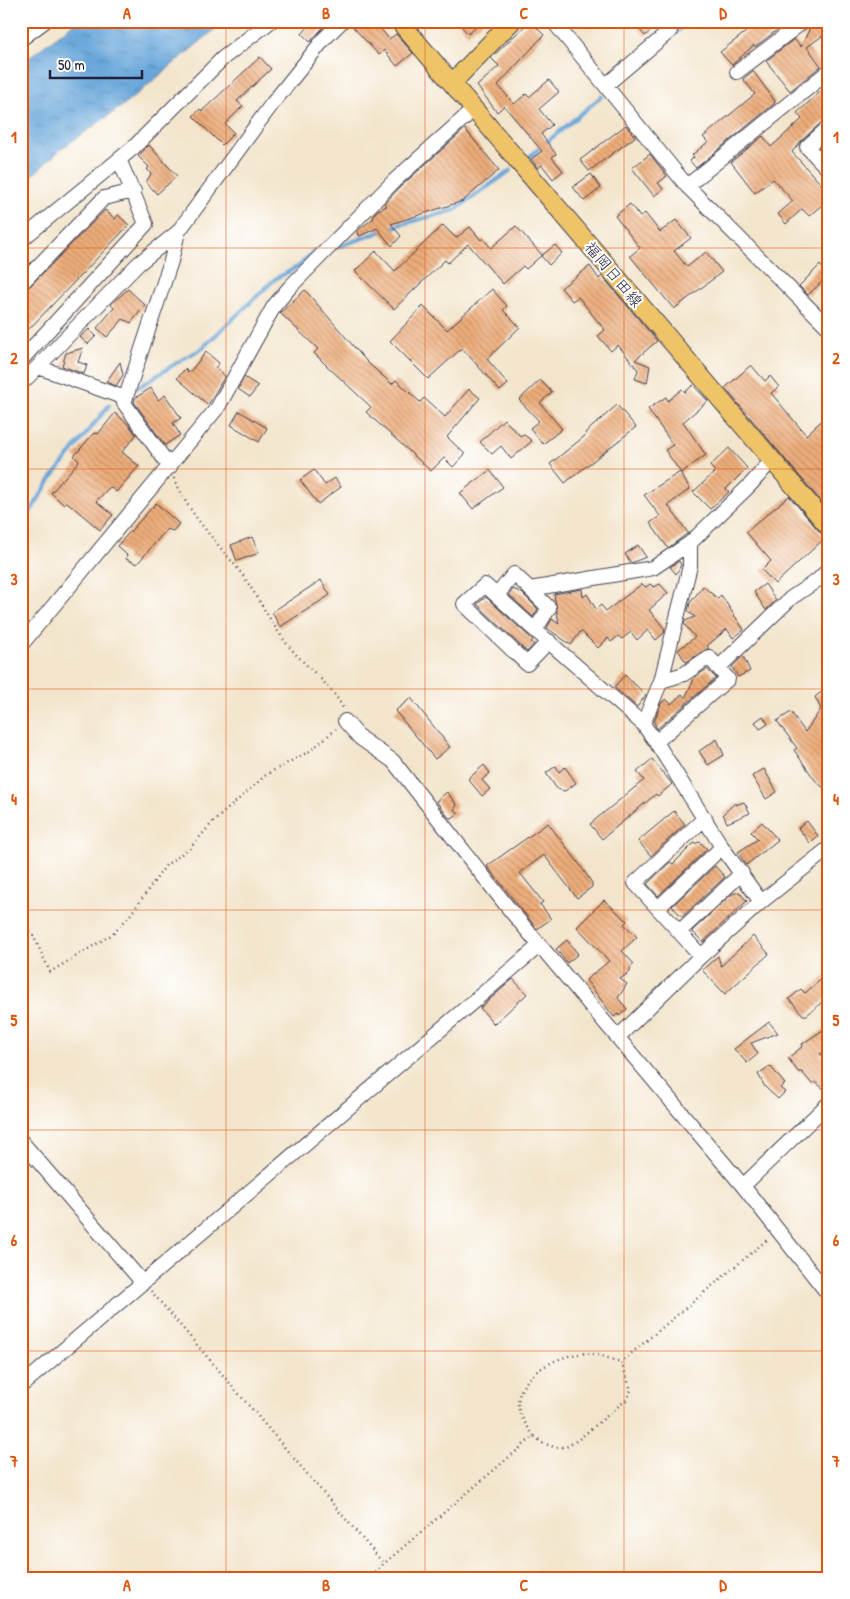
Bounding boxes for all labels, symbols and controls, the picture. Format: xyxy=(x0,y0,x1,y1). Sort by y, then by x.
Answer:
text: A xyxy=(123,2,131,24)
text: B xyxy=(322,2,330,24)
text: C xyxy=(520,2,529,24)
text: D xyxy=(719,2,727,24)
scale bar xyxy=(50,48,142,80)
text: 50 m xyxy=(58,54,85,75)
text: 1 xyxy=(11,126,17,148)
text: 1 xyxy=(833,126,839,148)
street label: 福岡日田線 xyxy=(580,236,648,312)
text: 2 xyxy=(10,347,18,369)
text: 2 xyxy=(832,347,840,369)
text: 3 xyxy=(10,568,18,590)
text: 3 xyxy=(832,568,840,590)
text: 4 xyxy=(11,788,17,810)
text: 4 xyxy=(833,788,839,810)
text: 5 xyxy=(11,1009,18,1031)
text: 5 xyxy=(833,1009,840,1031)
text: 6 xyxy=(11,1229,18,1251)
text: 6 xyxy=(833,1229,840,1251)
text: 7 xyxy=(9,1450,18,1472)
text: 7 xyxy=(831,1450,840,1472)
text: A xyxy=(123,1574,131,1596)
text: B xyxy=(322,1574,330,1596)
text: C xyxy=(520,1574,529,1596)
text: D xyxy=(719,1574,727,1596)

